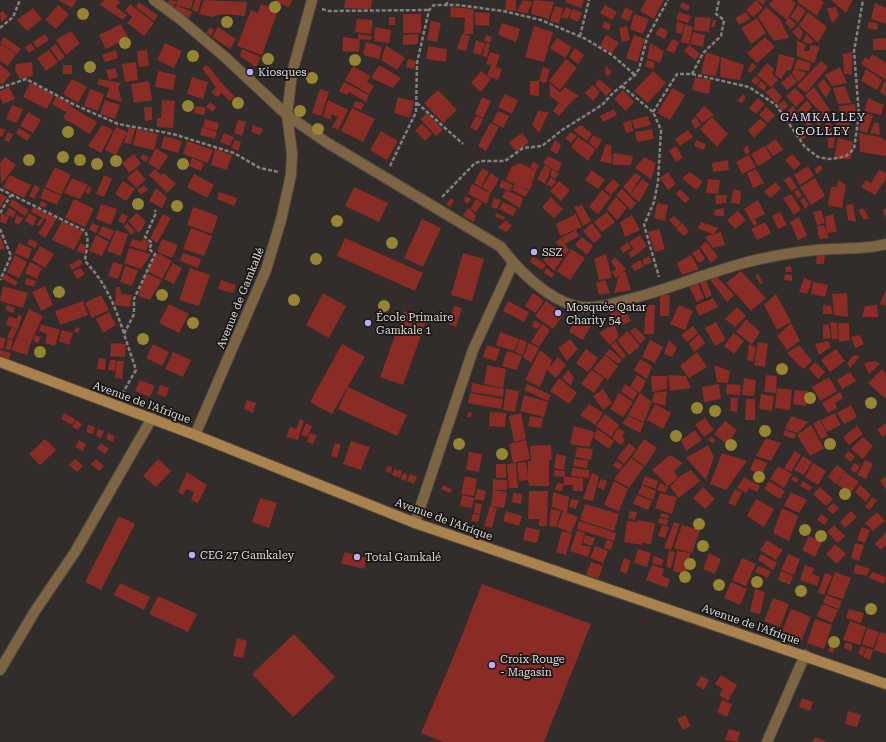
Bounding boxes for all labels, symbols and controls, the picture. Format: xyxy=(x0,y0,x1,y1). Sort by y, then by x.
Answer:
place label: Kiosques xyxy=(258,66,307,79)
marker: Kiosques xyxy=(245,67,255,77)
district label: GAMKALLEY GOLLEY xyxy=(780,110,866,138)
street label: Avenue de Gamkallé xyxy=(214,246,267,351)
place label: SSZ xyxy=(542,246,562,259)
marker: SSZ xyxy=(529,247,539,257)
place label: Mosquée Qatar Charity 54 xyxy=(566,301,647,327)
marker: Mosquée Qatar Charity 54 xyxy=(553,308,563,318)
place label: École Primaire Gamkale 1 xyxy=(376,310,453,337)
marker: École Primaire Gamkale 1 xyxy=(363,318,373,328)
street label: Avenue de l'Afrique xyxy=(91,379,192,426)
street label: Avenue de l'Afrique xyxy=(393,496,494,543)
place label: CEG 27 Gamkaley xyxy=(200,549,295,562)
marker: CEG 27 Gamkaley xyxy=(187,550,197,560)
place label: Total Gamkalé xyxy=(365,551,441,564)
marker: Total Gamkalé xyxy=(352,552,362,562)
street label: Avenue de l'Afrique xyxy=(700,602,802,647)
place label: Croix Rouge - Magasin xyxy=(500,653,565,679)
marker: Croix Rouge - Magasin xyxy=(487,660,497,670)

